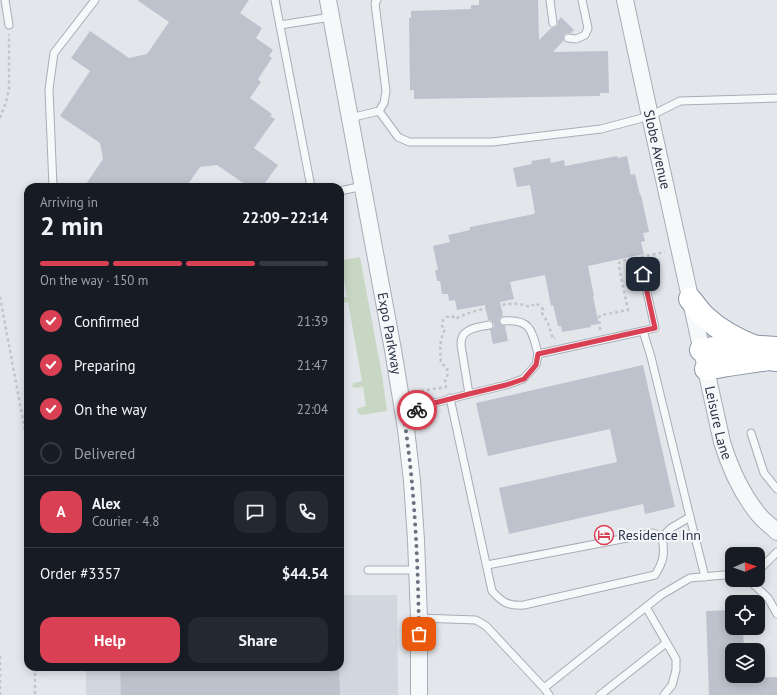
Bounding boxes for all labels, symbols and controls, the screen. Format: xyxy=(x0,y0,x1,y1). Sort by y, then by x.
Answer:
street label: Slobe Avenue xyxy=(640,108,675,191)
text: Arriving in xyxy=(40,194,98,211)
text: 22:09–22:14 xyxy=(242,208,328,227)
text: 2 min xyxy=(40,209,103,242)
pin xyxy=(626,257,660,291)
icon: home xyxy=(632,263,654,285)
text: On the way · 150 m xyxy=(40,272,148,289)
street label: Expo Parkway xyxy=(373,291,406,376)
icon: check xyxy=(40,310,62,332)
text: Confirmed xyxy=(74,312,139,331)
text: 21:39 xyxy=(297,313,328,330)
icon: check xyxy=(40,354,62,376)
text: Preparing xyxy=(74,356,136,375)
text: 21:47 xyxy=(297,357,328,374)
street label: Leisure Lane xyxy=(701,384,736,462)
courier xyxy=(397,390,437,430)
icon: check xyxy=(40,398,62,420)
icon: bike xyxy=(406,399,428,421)
text: On the way xyxy=(74,400,147,419)
text: 22:04 xyxy=(297,401,328,418)
text: Delivered xyxy=(74,444,135,463)
button: chat xyxy=(234,491,276,533)
button: phone xyxy=(286,491,328,533)
text: Alex xyxy=(92,494,121,513)
text: A xyxy=(56,502,66,521)
text: Courier · 4.8 xyxy=(92,513,159,530)
hotel icon: Residence Inn xyxy=(593,524,615,546)
place label: Residence Inn xyxy=(618,526,701,544)
north arrow xyxy=(725,547,765,587)
map controls xyxy=(725,547,765,683)
text: Order #3357 xyxy=(40,564,121,583)
text: $44.54 xyxy=(282,564,328,583)
button: locate xyxy=(725,595,765,635)
button: Help xyxy=(40,617,180,663)
button: Share xyxy=(188,617,328,663)
pin xyxy=(402,617,436,651)
icon: bag xyxy=(408,623,430,645)
button: layers xyxy=(725,643,765,683)

